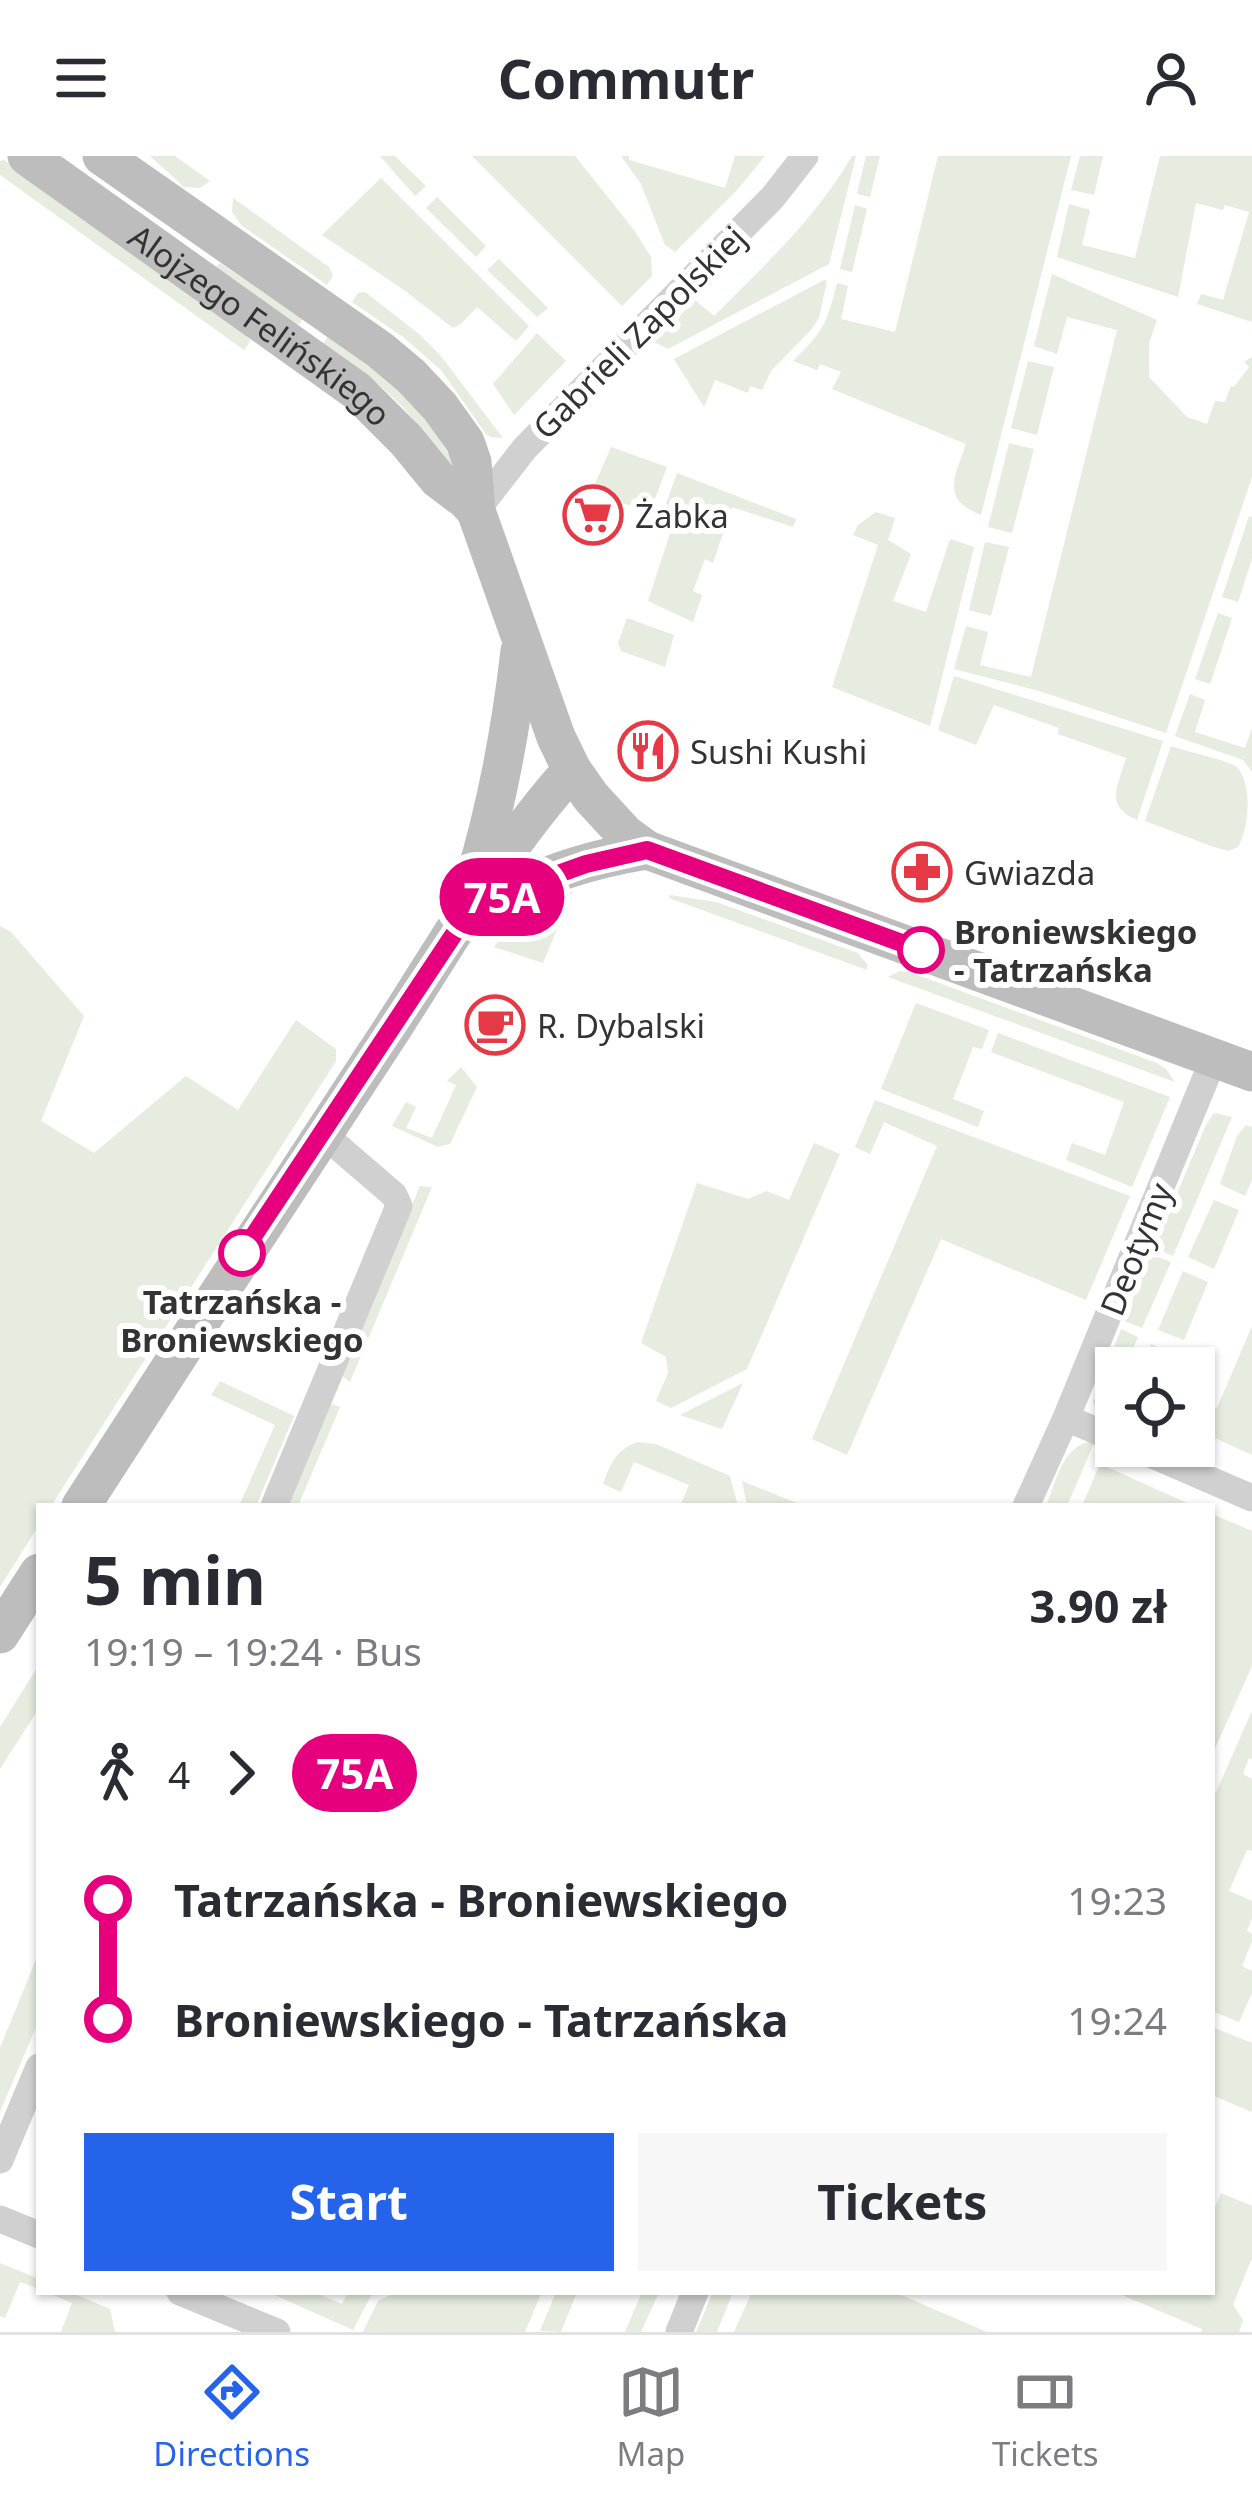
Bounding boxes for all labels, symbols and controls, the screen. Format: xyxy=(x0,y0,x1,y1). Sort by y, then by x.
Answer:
text: Commutr xyxy=(498,41,754,115)
icon: menu xyxy=(48,45,114,111)
icon: person xyxy=(1138,45,1204,111)
street label: Alojzego Felińskiego xyxy=(120,213,402,436)
street label: Gabrieli Zapolskiej xyxy=(523,216,755,448)
supermarket icon: Żabka xyxy=(562,484,624,546)
place label: Żabka xyxy=(635,493,729,538)
restaurant icon: Sushi Kushi xyxy=(617,720,679,782)
place label: Sushi Kushi xyxy=(690,729,867,774)
pharmacy icon: Gwiazda xyxy=(891,841,953,903)
place label: Gwiazda xyxy=(964,850,1095,895)
line badge: 75A xyxy=(433,858,571,936)
text: 75A xyxy=(463,868,541,925)
place label: Broniewskiego - Tatrzańska xyxy=(954,909,1197,992)
marker: Broniewskiego - Tatrzańska xyxy=(899,928,943,972)
cafe icon: R. Dybalski xyxy=(464,994,526,1056)
place label: R. Dybalski xyxy=(537,1003,705,1048)
street label: Deotymy xyxy=(1089,1176,1183,1322)
marker: Tatrzańska - Broniewskiego xyxy=(220,1231,264,1275)
place label: Tatrzańska - Broniewskiego xyxy=(120,1279,364,1362)
map controls xyxy=(1095,1347,1215,1467)
button: locate xyxy=(1095,1347,1215,1467)
text: 5 min xyxy=(84,1534,266,1624)
text: 3.90 zł xyxy=(1030,1575,1167,1636)
text: 19:19 – 19:24 · Bus xyxy=(84,1624,422,1677)
icon: walk xyxy=(84,1740,150,1806)
icon: forward xyxy=(208,1740,274,1806)
text: 75A xyxy=(316,1744,393,1801)
text: 4 xyxy=(168,1747,190,1800)
text: Tatrzańska - Broniewskiego xyxy=(174,1869,788,1930)
text: 19:23 xyxy=(1067,1873,1167,1926)
text: Broniewskiego - Tatrzańska xyxy=(174,1989,788,2050)
text: 19:24 xyxy=(1067,1993,1167,2046)
button: Start xyxy=(84,2133,614,2271)
button: Tickets xyxy=(638,2133,1167,2271)
tab: Directions xyxy=(153,2359,310,2476)
tab: Map xyxy=(617,2359,685,2476)
tab: Tickets xyxy=(992,2359,1099,2476)

